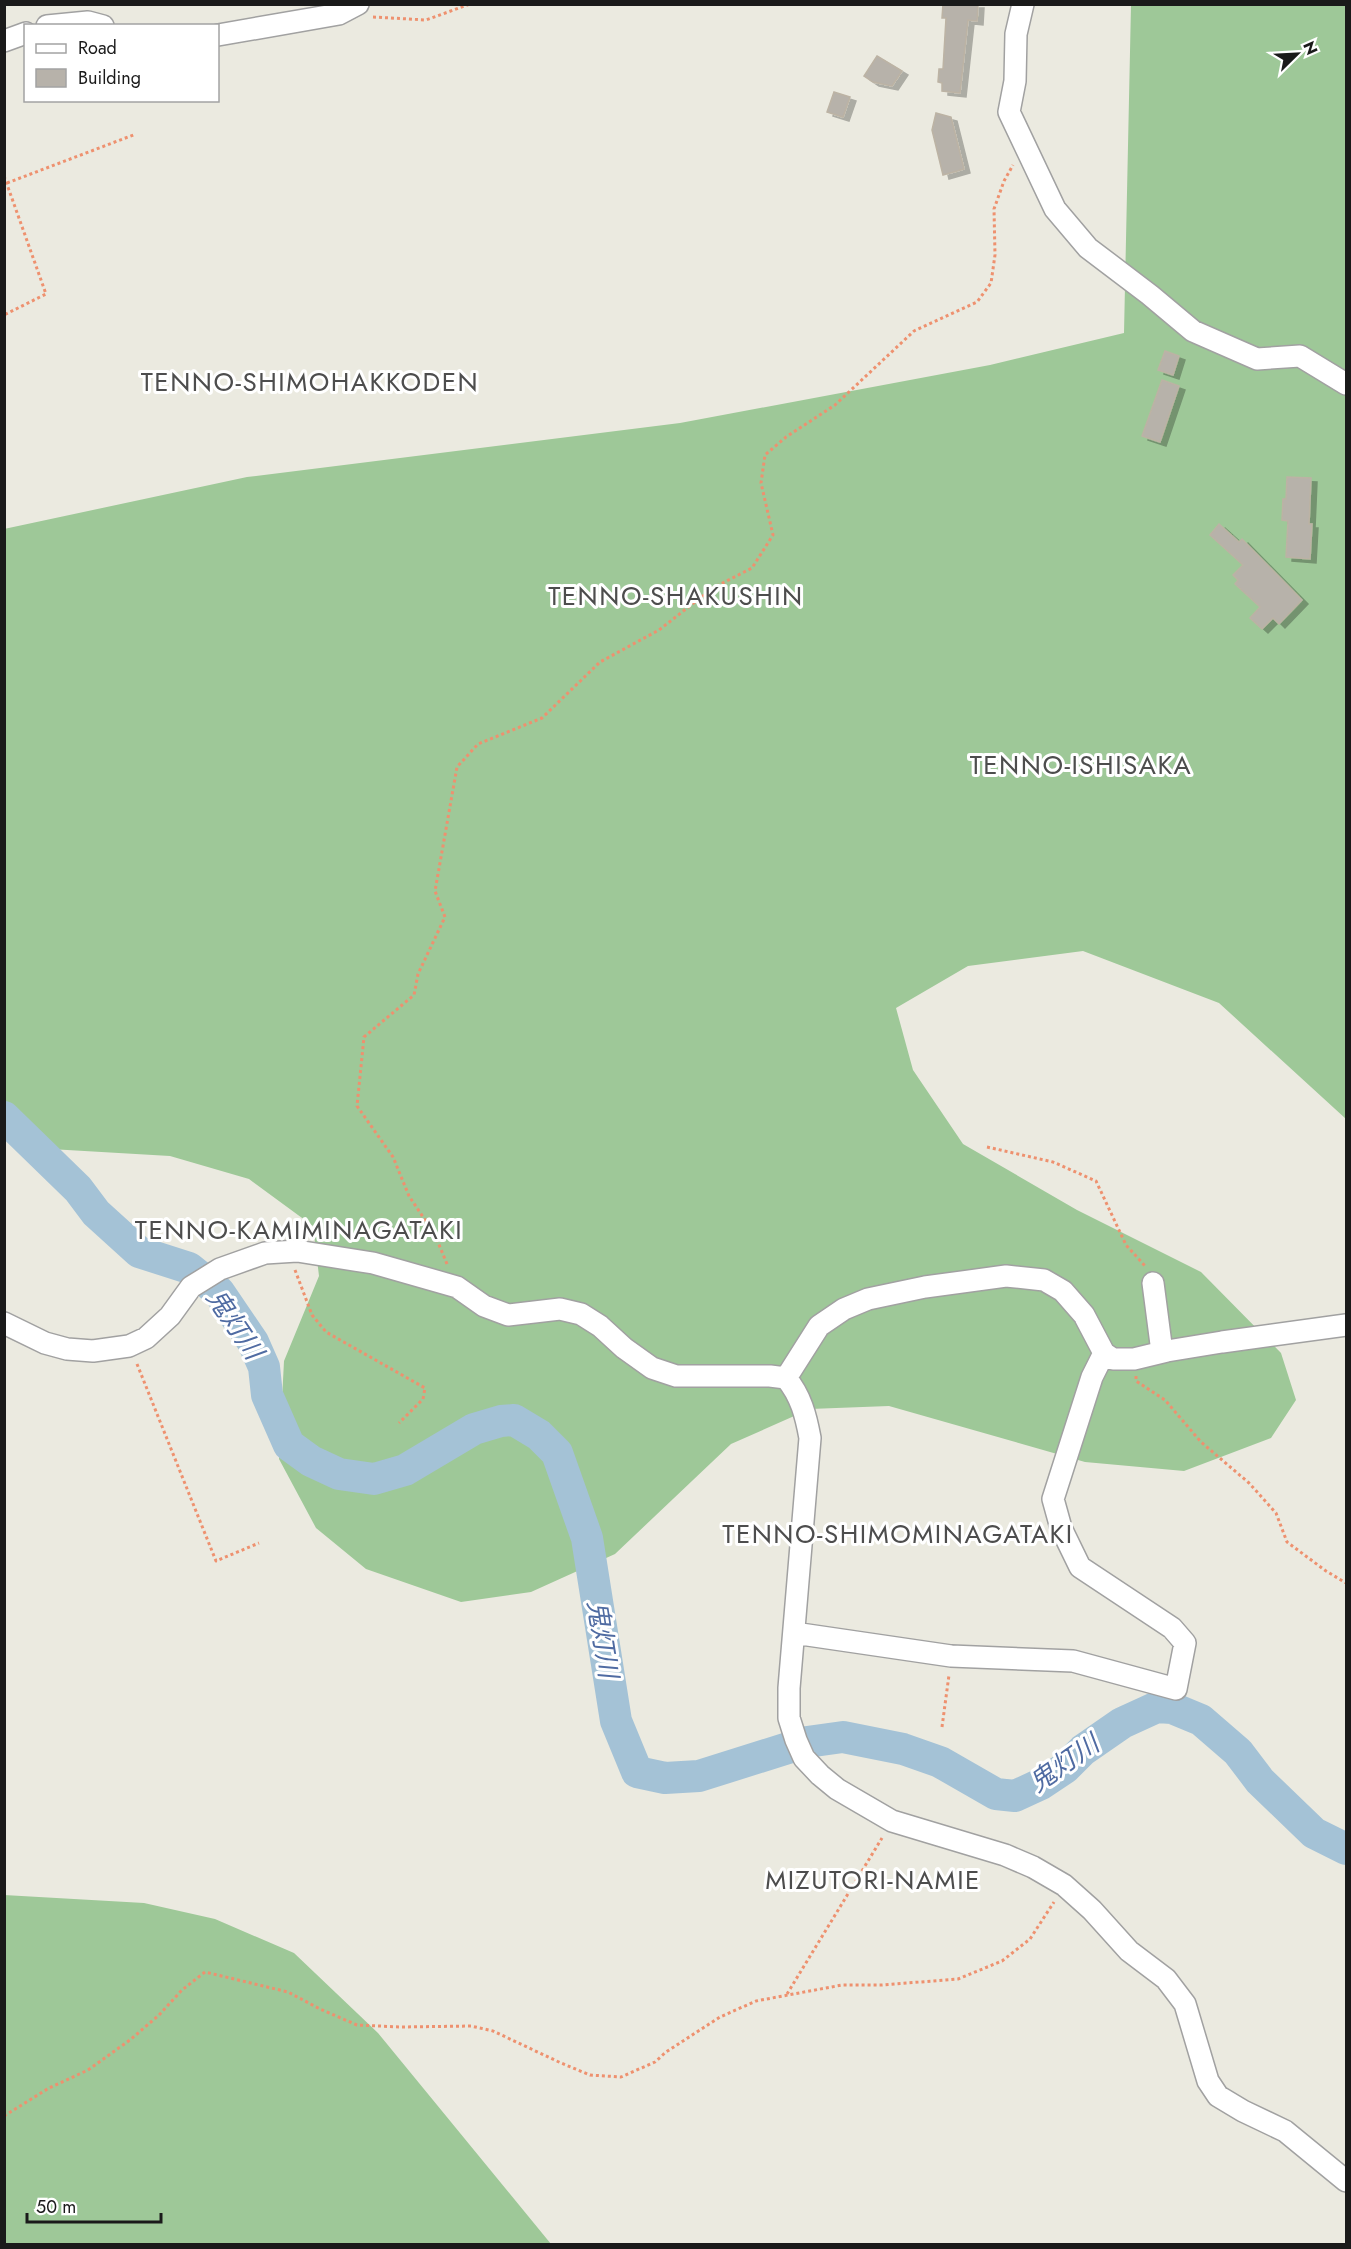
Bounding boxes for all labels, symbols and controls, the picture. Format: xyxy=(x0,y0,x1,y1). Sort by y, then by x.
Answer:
legend xyxy=(24,24,219,102)
north arrow xyxy=(1267,24,1327,84)
text: Road xyxy=(78,35,117,61)
text: N xyxy=(1297,38,1323,59)
text: Building xyxy=(78,65,141,91)
district label: TENNO-SHIMOHAKKODEN xyxy=(141,363,479,401)
district label: TENNO-SHAKUSHIN xyxy=(548,577,804,615)
district label: TENNO-ISHISAKA xyxy=(970,746,1192,784)
district label: TENNO-KAMIMINAGATAKI xyxy=(135,1211,463,1249)
water label: 鬼灯川 xyxy=(197,1281,274,1369)
district label: TENNO-SHIMOMINAGATAKI xyxy=(722,1515,1074,1553)
water label: 鬼灯川 xyxy=(578,1598,628,1683)
water label: 鬼灯川 xyxy=(1021,1723,1109,1801)
district label: MIZUTORI-NAMIE xyxy=(765,1861,981,1899)
scale bar xyxy=(27,2186,160,2224)
text: 50 m xyxy=(36,2194,76,2220)

